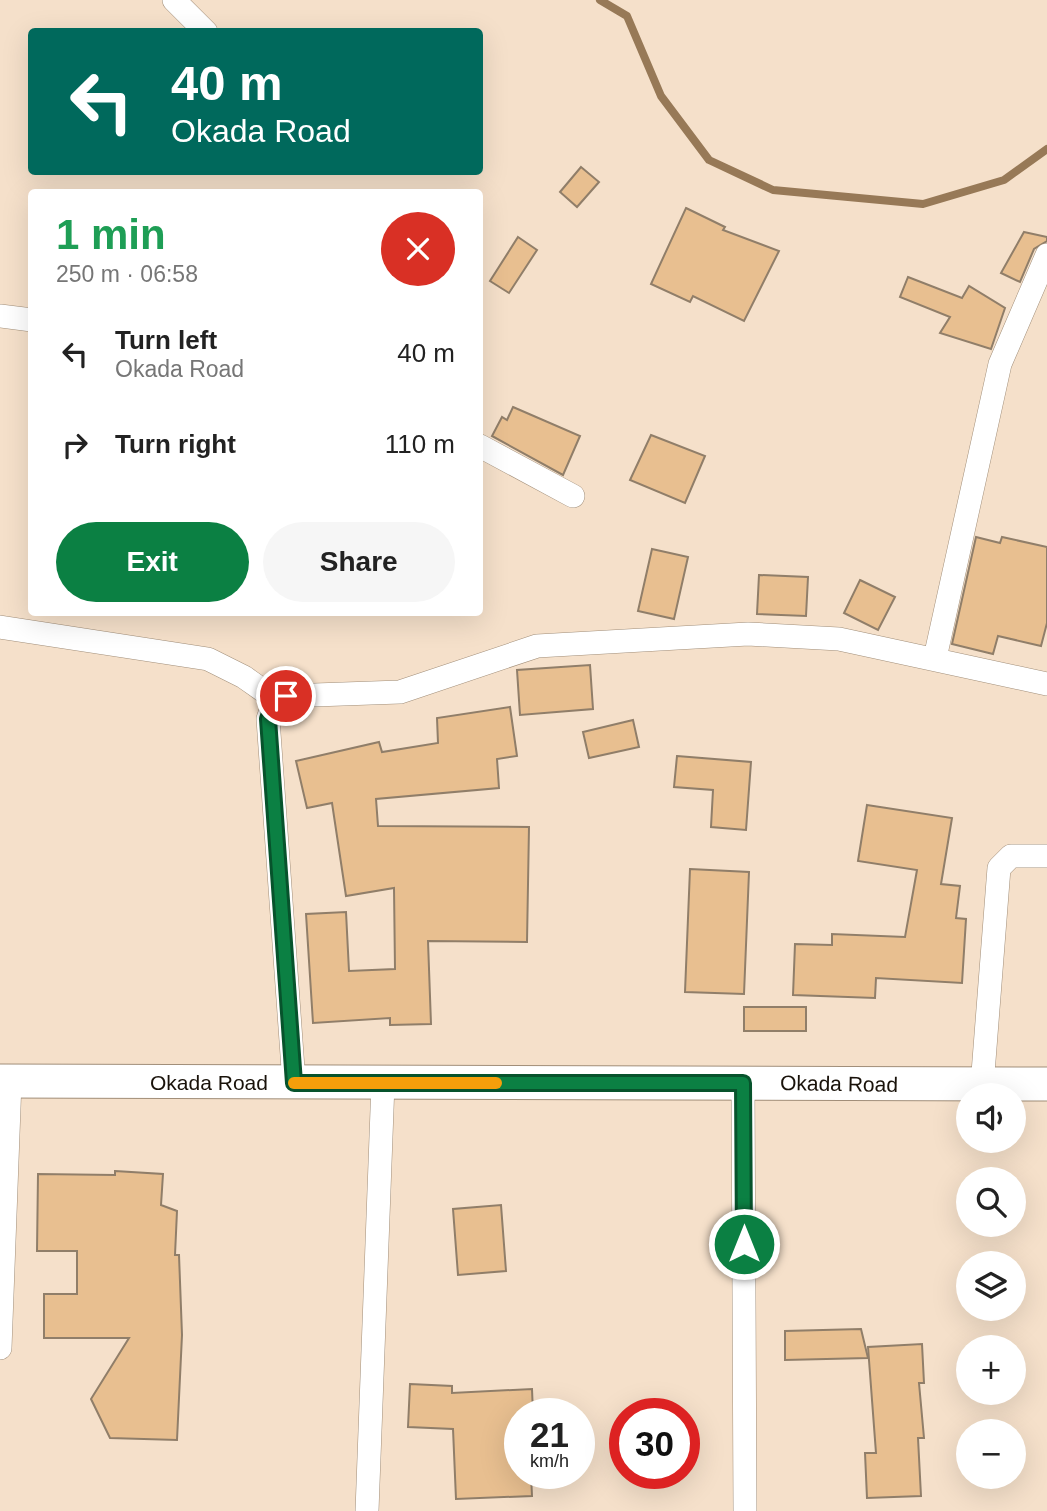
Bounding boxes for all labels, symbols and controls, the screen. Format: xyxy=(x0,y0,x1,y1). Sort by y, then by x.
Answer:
icon: left xyxy=(56,56,147,147)
text: 40 m xyxy=(171,56,283,110)
text: Okada Road xyxy=(171,113,351,149)
text: 1 min xyxy=(56,211,166,258)
button: close xyxy=(381,212,455,286)
text: 250 m · 06:58 xyxy=(56,261,198,287)
text: Turn left xyxy=(115,325,217,355)
icon: left xyxy=(56,335,94,373)
text: 40 m xyxy=(397,338,455,368)
text: Okada Road xyxy=(115,356,244,382)
icon: right xyxy=(56,426,94,464)
text: Turn right xyxy=(115,429,236,459)
text: 110 m xyxy=(385,429,455,459)
button: Exit xyxy=(56,522,249,602)
button: Share xyxy=(263,522,455,602)
pin xyxy=(256,666,316,726)
icon: arrive xyxy=(267,677,305,715)
street label: Okada Road xyxy=(150,1071,268,1094)
street label: Okada Road xyxy=(780,1071,898,1096)
map controls xyxy=(956,1083,1026,1489)
button: sound xyxy=(956,1083,1026,1153)
button: search xyxy=(956,1167,1026,1237)
position arrow xyxy=(707,1207,781,1281)
button: layers xyxy=(956,1251,1026,1321)
button: + xyxy=(956,1335,1026,1405)
speed limit sign: 30 xyxy=(609,1398,700,1489)
text: 21 xyxy=(530,1415,569,1454)
button: − xyxy=(956,1419,1026,1489)
text: km/h xyxy=(530,1451,569,1471)

